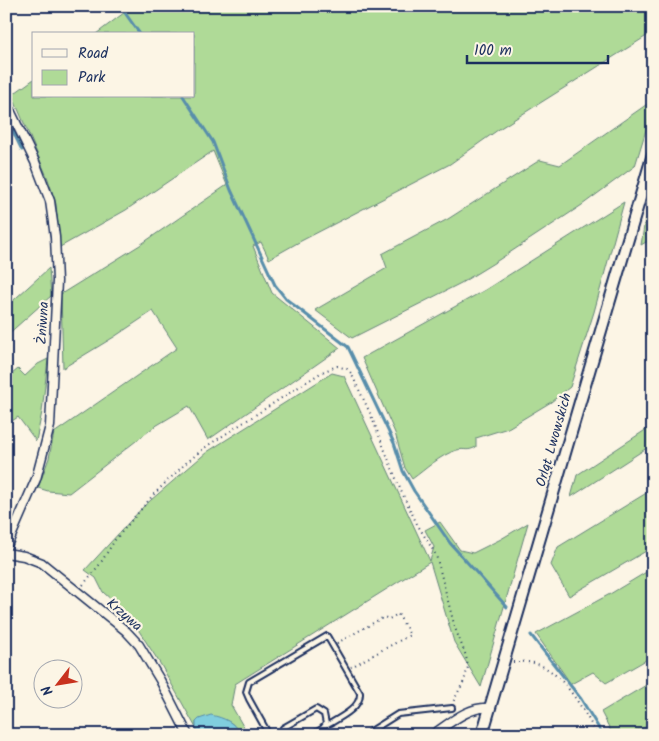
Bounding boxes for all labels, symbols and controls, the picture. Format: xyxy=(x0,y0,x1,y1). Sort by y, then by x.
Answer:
legend xyxy=(32,32,195,98)
scale bar xyxy=(467,32,608,64)
text: 100 m xyxy=(474,39,512,63)
text: Road xyxy=(78,42,109,66)
text: Park xyxy=(78,66,106,90)
street label: Żniwna xyxy=(31,301,55,345)
street label: Orląt Lwowskich xyxy=(530,390,578,490)
street label: Krzywa xyxy=(101,593,147,637)
north arrow xyxy=(32,658,82,708)
text: N xyxy=(36,681,59,700)

